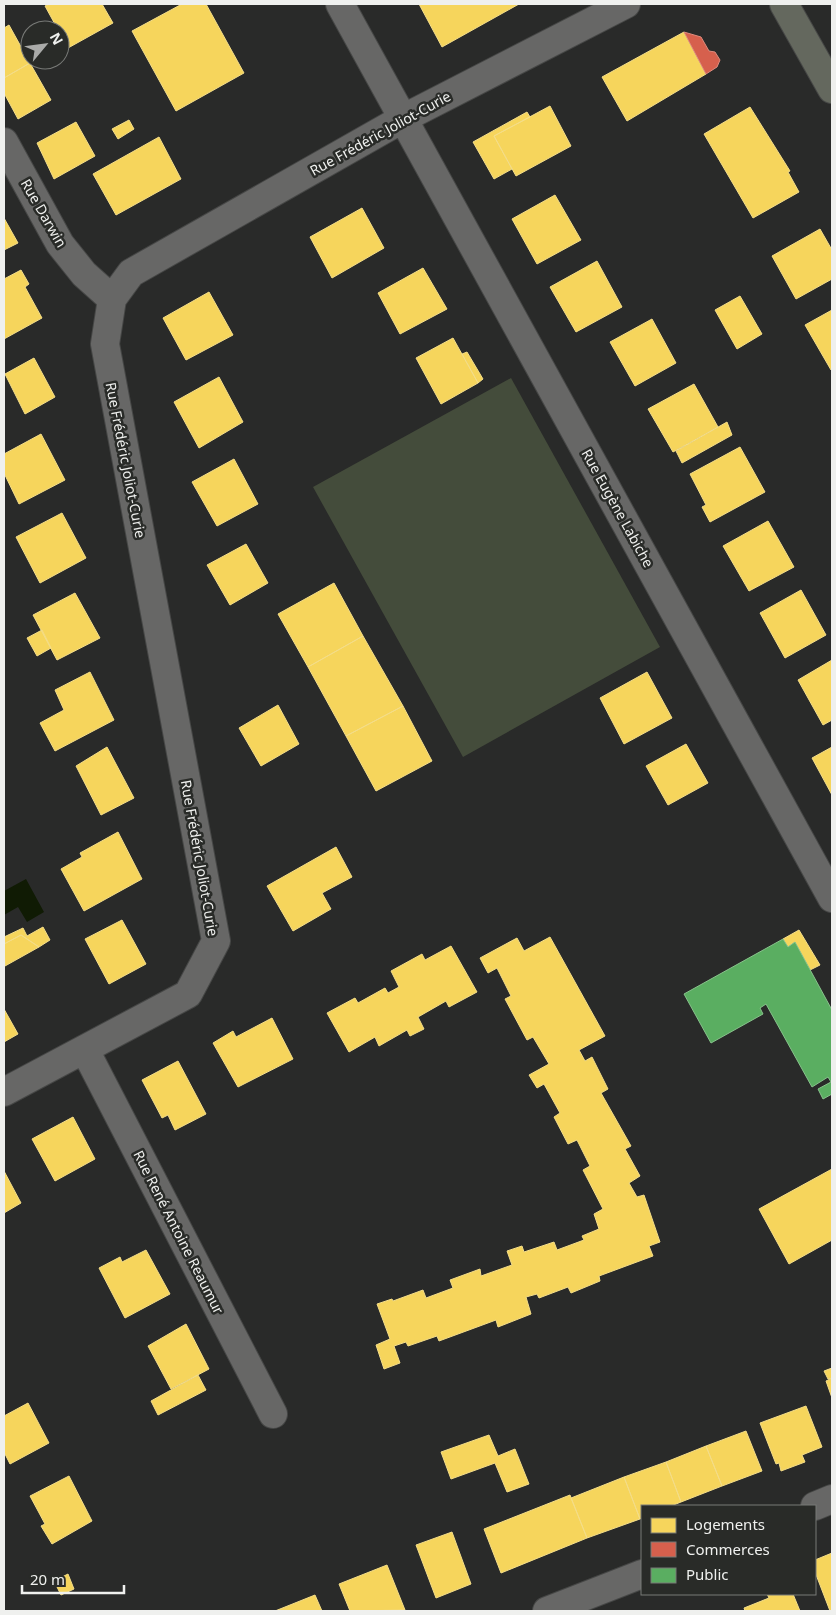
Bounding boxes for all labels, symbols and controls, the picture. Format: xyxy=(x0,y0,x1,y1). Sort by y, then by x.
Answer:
north arrow xyxy=(20,20,70,70)
text: N xyxy=(46,29,68,48)
street label: Rue Frédéric Joliot-Curie xyxy=(306,86,454,180)
street label: Rue Darwin xyxy=(17,175,71,251)
street label: Rue Frédéric Joliot-Curie xyxy=(102,381,150,540)
street label: Rue Eugène Labiche xyxy=(578,445,659,571)
street label: Rue Frédéric Joliot-Curie xyxy=(177,778,223,938)
street label: Rue René Antoine Reaumur xyxy=(129,1147,229,1317)
legend xyxy=(641,1505,816,1595)
text: Logements xyxy=(686,1514,765,1534)
text: Commerces xyxy=(686,1539,770,1559)
scale bar xyxy=(22,1562,125,1594)
text: Public xyxy=(686,1564,729,1584)
text: 20 m xyxy=(30,1569,65,1589)

